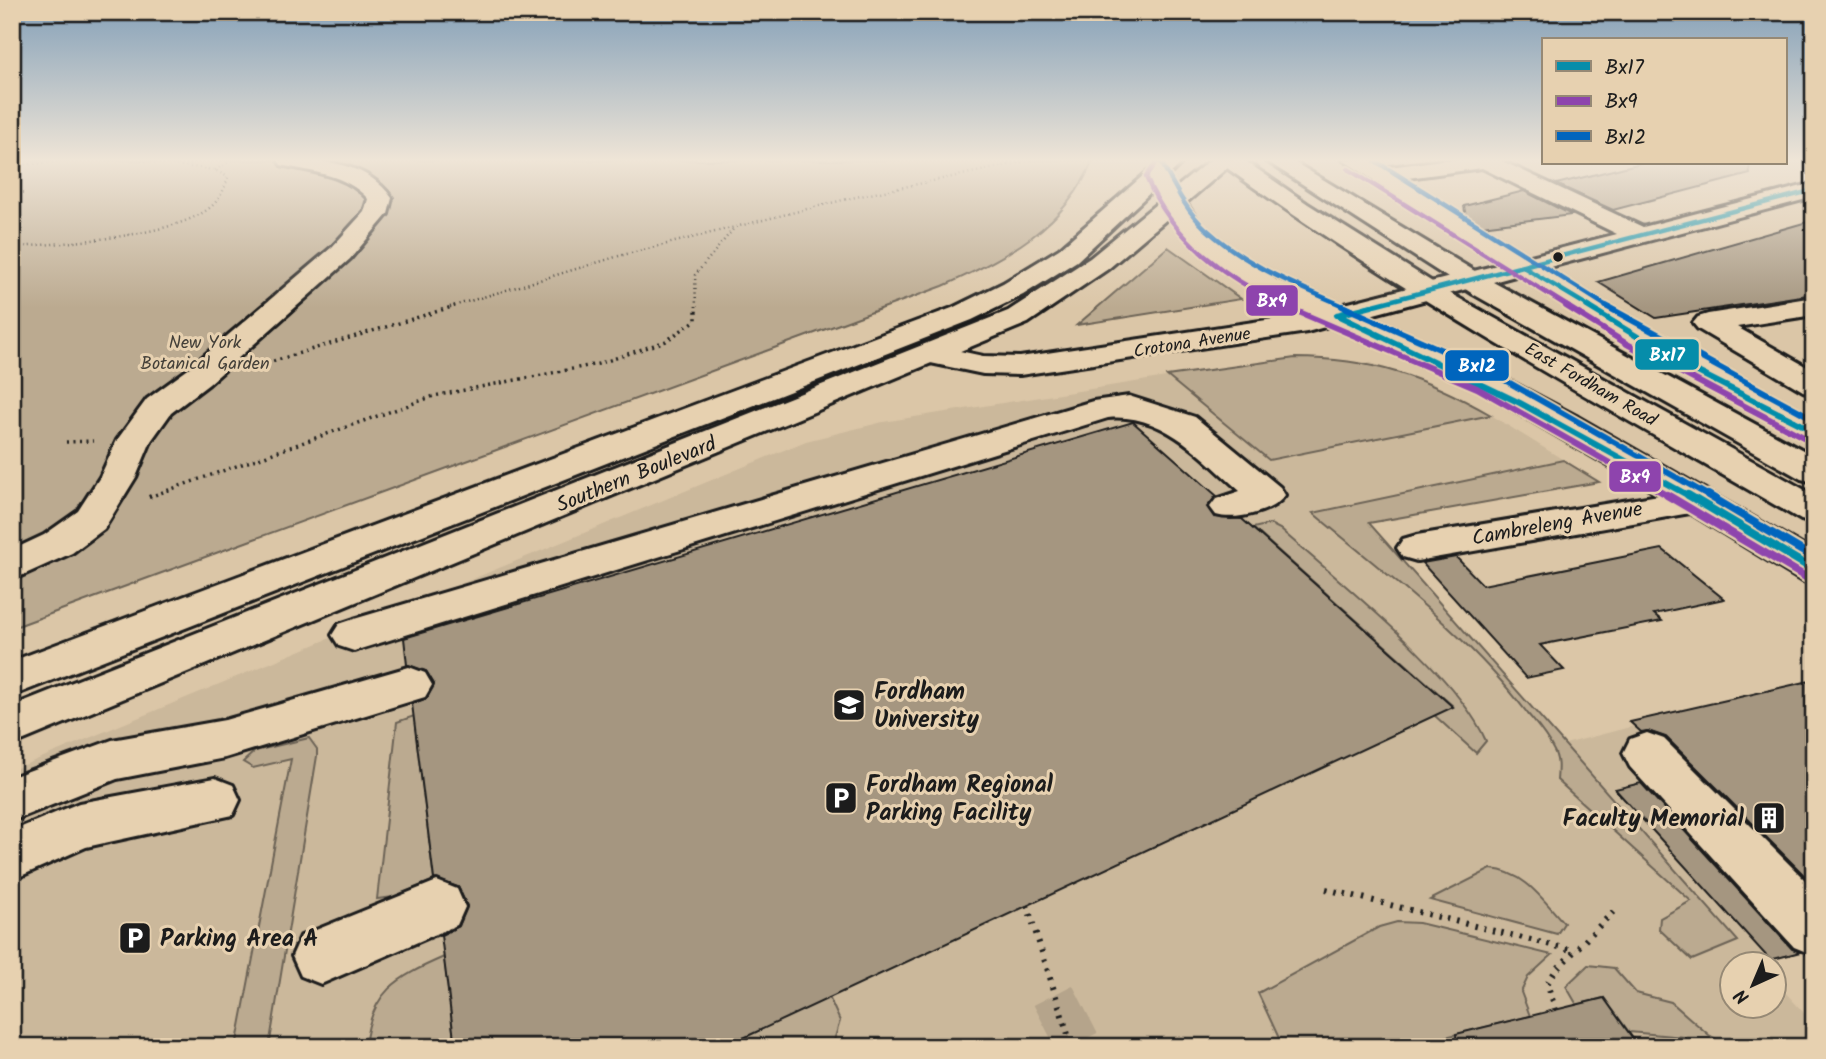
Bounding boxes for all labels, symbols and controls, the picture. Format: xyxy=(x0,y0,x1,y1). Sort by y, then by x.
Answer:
legend xyxy=(1542,38,1787,164)
text: Bx17 xyxy=(1605,52,1645,85)
text: Bx9 xyxy=(1605,86,1638,119)
text: Bx12 xyxy=(1605,122,1646,155)
unlabelled marker xyxy=(1551,250,1565,264)
line badge: Bx9 xyxy=(1245,284,1299,317)
text: Bx9 xyxy=(1257,287,1288,317)
street label: Crotona Avenue xyxy=(1132,320,1253,367)
park label: New York Botanical Garden xyxy=(140,329,270,379)
street label: East Fordham Road xyxy=(1518,335,1663,436)
line badge: Bx17 xyxy=(1634,338,1700,371)
text: Bx17 xyxy=(1649,341,1686,371)
line badge: Bx12 xyxy=(1444,349,1510,382)
text: Bx12 xyxy=(1458,352,1496,382)
street label: Southern Boulevard xyxy=(552,428,722,523)
line badge: Bx9 xyxy=(1608,460,1662,493)
text: Bx9 xyxy=(1620,463,1651,493)
street label: Cambreleng Avenue xyxy=(1469,493,1646,556)
place label: Fordham University xyxy=(874,673,980,740)
school or university icon: Fordham University xyxy=(830,686,868,724)
place label: Fordham Regional Parking Facility xyxy=(866,766,1054,833)
parking icon: Fordham Regional Parking Facility xyxy=(822,779,860,817)
building icon: Faculty Memorial xyxy=(1750,799,1788,837)
place label: Faculty Memorial xyxy=(1562,800,1745,839)
parking icon: Parking Area A xyxy=(116,919,154,957)
place label: Parking Area A xyxy=(160,920,318,959)
north arrow xyxy=(1717,950,1787,1020)
text: N xyxy=(1728,981,1757,1011)

